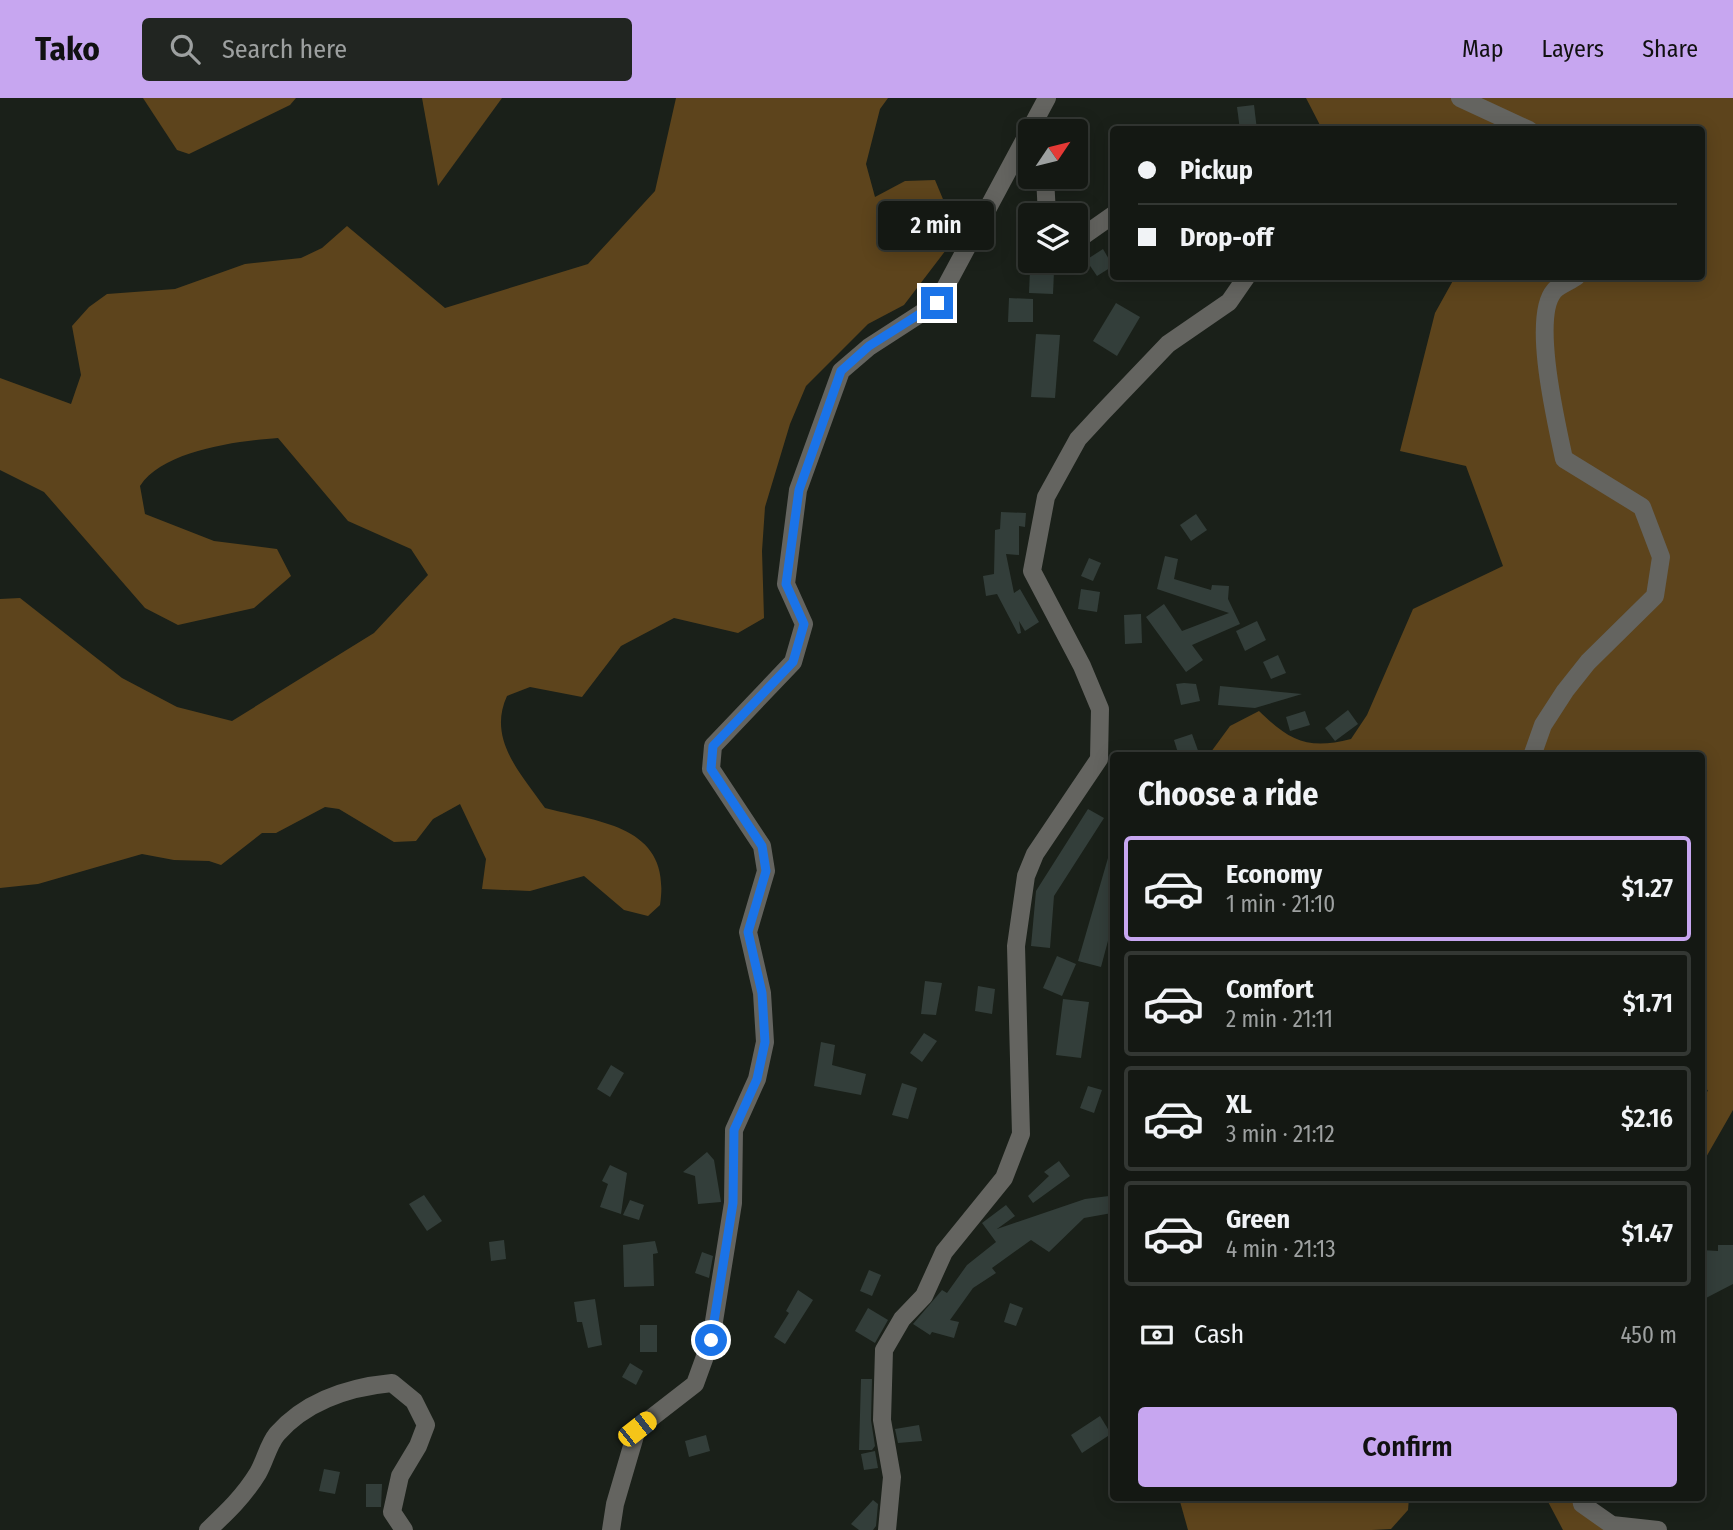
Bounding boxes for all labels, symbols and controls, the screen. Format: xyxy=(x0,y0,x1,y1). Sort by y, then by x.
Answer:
search box xyxy=(142,18,632,81)
text: Tako xyxy=(35,29,100,69)
icon: search xyxy=(166,30,204,68)
text: Search here xyxy=(222,34,347,65)
text: Map xyxy=(1462,35,1504,63)
text: Layers xyxy=(1542,35,1604,63)
text: Share xyxy=(1642,35,1698,63)
north arrow xyxy=(1018,119,1088,189)
map controls xyxy=(1018,119,1088,273)
text: Pickup xyxy=(1180,155,1253,186)
callout: 2 min xyxy=(879,202,995,250)
button: layers xyxy=(1018,203,1088,273)
text: 2 min xyxy=(910,211,962,239)
text: Drop-off xyxy=(1180,222,1273,253)
route end xyxy=(921,287,953,319)
text: Choose a ride xyxy=(1138,775,1319,813)
icon: car xyxy=(1142,857,1205,920)
text: Economy xyxy=(1226,859,1322,890)
text: $1.27 xyxy=(1622,873,1673,904)
text: 1 min · 21:10 xyxy=(1226,890,1335,918)
icon: car xyxy=(1142,972,1205,1035)
text: Comfort xyxy=(1226,974,1314,1005)
text: $1.71 xyxy=(1623,988,1673,1019)
text: 2 min · 21:11 xyxy=(1226,1005,1333,1033)
icon: car xyxy=(1142,1087,1205,1150)
text: XL xyxy=(1226,1089,1252,1120)
text: $2.16 xyxy=(1621,1103,1673,1134)
text: 3 min · 21:12 xyxy=(1226,1120,1335,1148)
icon: car xyxy=(1142,1202,1205,1265)
text: Green xyxy=(1226,1204,1290,1235)
text: $1.47 xyxy=(1621,1218,1673,1249)
text: 4 min · 21:13 xyxy=(1226,1235,1336,1263)
icon: cash xyxy=(1138,1316,1176,1354)
text: Cash xyxy=(1194,1319,1244,1350)
text: 450 m xyxy=(1620,1321,1677,1349)
route start xyxy=(695,1324,727,1356)
button: Confirm xyxy=(1138,1407,1677,1487)
car xyxy=(614,1408,661,1450)

